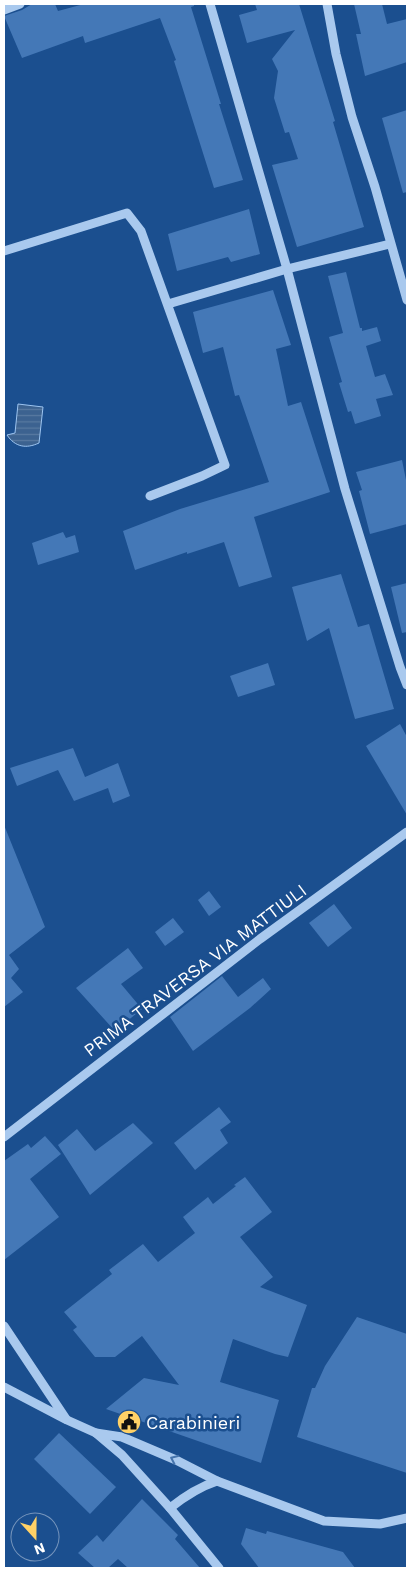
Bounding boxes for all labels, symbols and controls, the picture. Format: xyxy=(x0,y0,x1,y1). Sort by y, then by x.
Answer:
street label: PRIMA TRAVERSA VIA MATTIULI xyxy=(80,879,310,1061)
public building icon: Carabinieri xyxy=(116,1409,142,1435)
place label: Carabinieri xyxy=(146,1412,240,1433)
one-way arrow xyxy=(170,1455,179,1465)
north arrow xyxy=(10,1512,60,1562)
text: N xyxy=(32,1540,47,1558)

